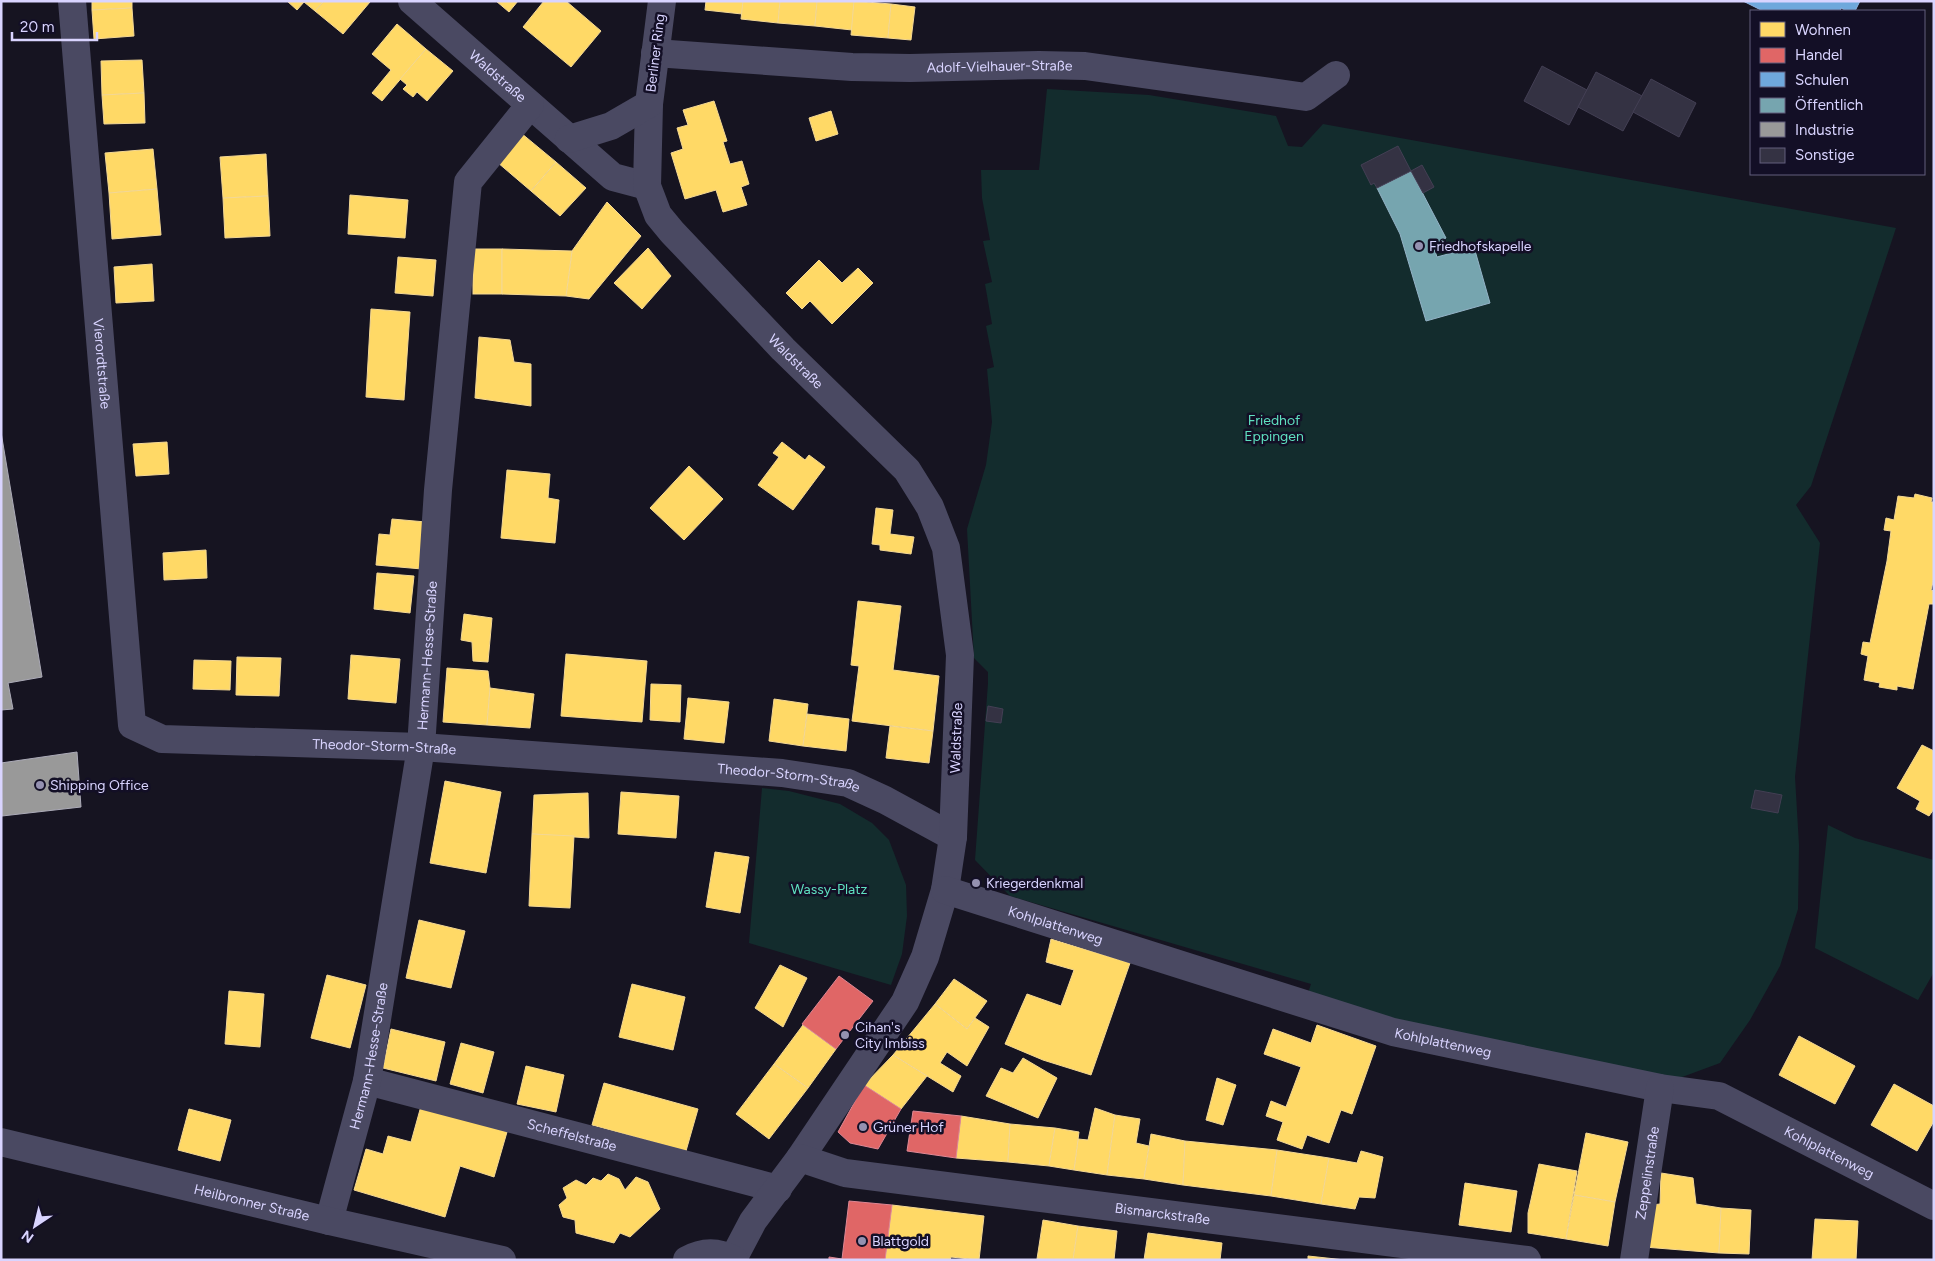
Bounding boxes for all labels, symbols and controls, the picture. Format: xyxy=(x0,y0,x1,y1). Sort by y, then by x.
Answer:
scale bar xyxy=(12,10,98,42)
legend xyxy=(1750,10,1925,175)
street label: Berliner Ring xyxy=(642,13,669,93)
text: 20 m xyxy=(20,18,54,36)
text: Wohnen xyxy=(1795,21,1851,39)
text: Handel xyxy=(1795,46,1843,64)
street label: Waldstraße xyxy=(465,47,530,106)
street label: Adolf-Vielhauer-Straße xyxy=(926,57,1073,77)
text: Schulen xyxy=(1795,71,1849,89)
text: Öffentlich xyxy=(1795,96,1863,114)
text: Industrie xyxy=(1795,121,1854,139)
text: Sonstige xyxy=(1795,146,1854,164)
place label: Friedhofskapelle xyxy=(1429,238,1532,255)
marker: Friedhofskapelle xyxy=(1413,240,1425,252)
street label: Vierordtstraße xyxy=(89,318,114,410)
street label: Waldstraße xyxy=(764,331,827,393)
park label: Friedhof Eppingen xyxy=(1244,412,1304,445)
street label: Hermann-Hesse-Straße xyxy=(414,580,441,731)
street label: Waldstraße xyxy=(947,702,966,774)
street label: Theodor-Storm-Straße xyxy=(312,736,457,759)
street label: Theodor-Storm-Straße xyxy=(717,760,863,797)
place label: Shipping Office xyxy=(50,777,149,794)
marker: Shipping Office xyxy=(34,779,46,791)
place label: Kriegerdenkmal xyxy=(986,875,1083,892)
marker: Kriegerdenkmal xyxy=(970,877,982,889)
park label: Wassy-Platz xyxy=(791,881,867,898)
street label: Kohlplattenweg xyxy=(1006,903,1105,949)
street label: Hermann-Hesse-Straße xyxy=(346,981,392,1131)
place label: Cihan's City Imbiss xyxy=(855,1019,925,1052)
street label: Kohlplattenweg xyxy=(1393,1025,1493,1061)
marker: Cihan's City Imbiss xyxy=(839,1029,851,1041)
street label: Scheffelstraße xyxy=(525,1115,619,1155)
place label: Grüner Hof xyxy=(873,1119,944,1136)
marker: Grüner Hof xyxy=(857,1121,869,1133)
street label: Kohlplattenweg xyxy=(1781,1123,1877,1183)
street label: Zeppelinstraße xyxy=(1632,1125,1663,1221)
street label: Heilbronner Straße xyxy=(192,1181,312,1225)
street label: Bismarckstraße xyxy=(1114,1200,1211,1229)
north arrow xyxy=(10,1201,60,1251)
text: N xyxy=(19,1226,37,1246)
place label: Blattgold xyxy=(872,1233,929,1250)
marker: Blattgold xyxy=(856,1235,868,1247)

